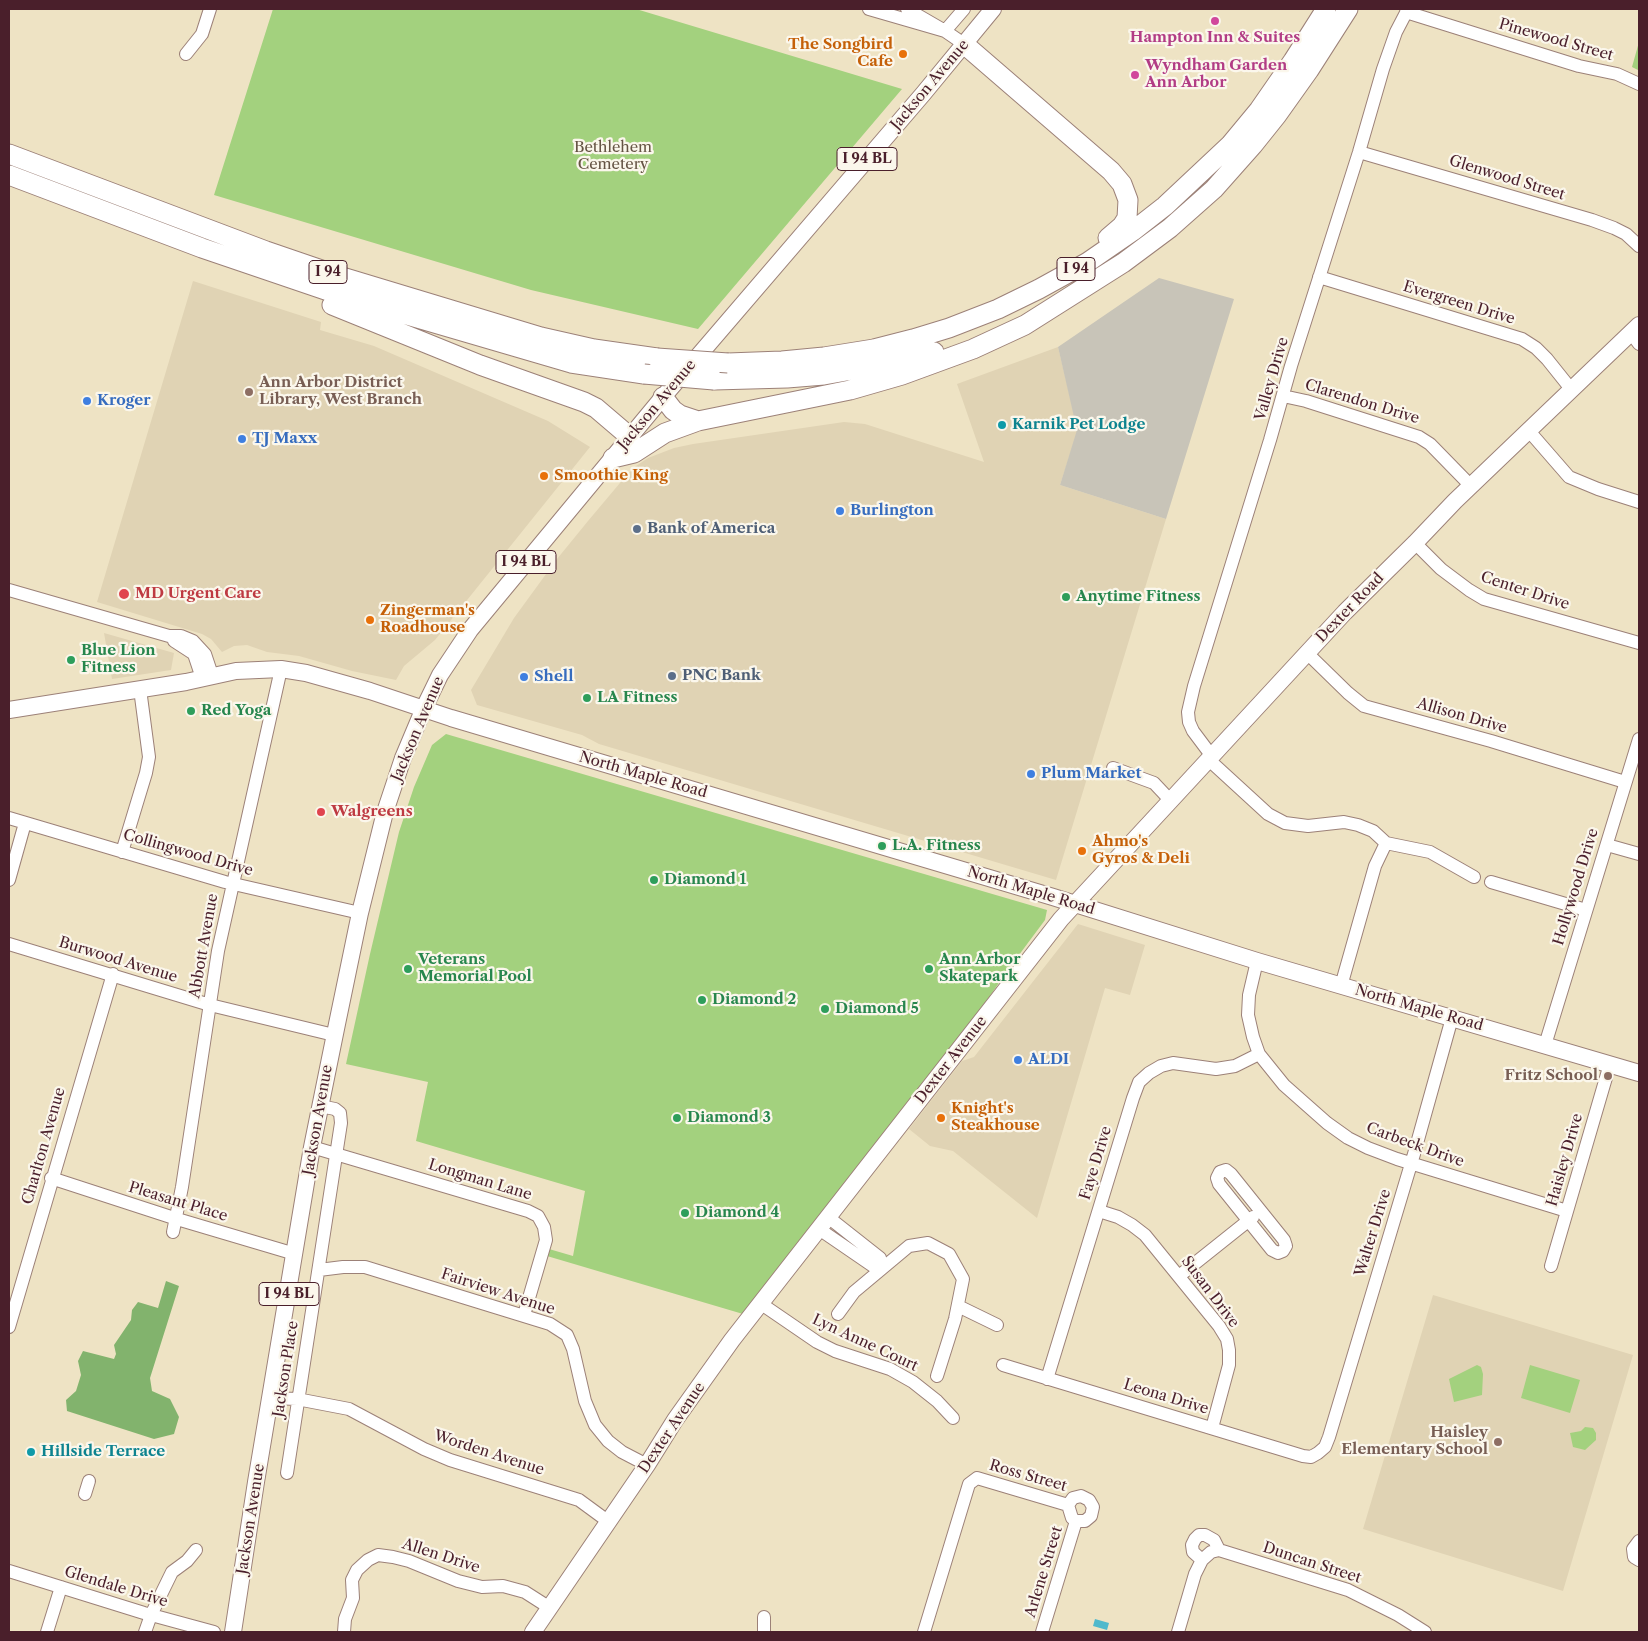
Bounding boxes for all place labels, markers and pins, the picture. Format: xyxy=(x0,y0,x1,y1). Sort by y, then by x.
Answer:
marker: Hampton Inn & Suites xyxy=(1209,15,1221,27)
place label: Hampton Inn & Suites xyxy=(1130,29,1300,47)
place label: The Songbird Cafe xyxy=(788,36,893,71)
marker: The Songbird Cafe xyxy=(897,48,909,60)
place label: Wyndham Garden Ann Arbor xyxy=(1145,57,1287,92)
marker: Wyndham Garden Ann Arbor xyxy=(1129,69,1141,81)
place label: Ann Arbor District Library, West Branch xyxy=(259,374,422,409)
marker: Ann Arbor District Library, West Branch xyxy=(243,386,255,398)
place label: Kroger xyxy=(97,392,151,410)
marker: Kroger xyxy=(81,395,93,407)
place label: Karnik Pet Lodge xyxy=(1012,416,1145,434)
marker: Karnik Pet Lodge xyxy=(996,419,1008,431)
place label: TJ Maxx xyxy=(252,430,317,448)
marker: TJ Maxx xyxy=(236,433,248,445)
place label: Smoothie King xyxy=(554,467,668,485)
marker: Smoothie King xyxy=(538,470,550,482)
place label: Burlington xyxy=(850,502,934,520)
marker: Burlington xyxy=(834,505,846,517)
place label: Bank of America xyxy=(647,520,775,538)
marker: Bank of America xyxy=(631,523,643,535)
place label: MD Urgent Care xyxy=(135,585,261,603)
marker: MD Urgent Care xyxy=(117,587,131,601)
place label: Anytime Fitness xyxy=(1076,588,1200,606)
marker: Anytime Fitness xyxy=(1060,591,1072,603)
place label: Zingerman's Roadhouse xyxy=(380,602,475,637)
marker: Zingerman's Roadhouse xyxy=(364,614,376,626)
place label: Blue Lion Fitness xyxy=(81,642,156,677)
marker: Blue Lion Fitness xyxy=(65,654,77,666)
place label: PNC Bank xyxy=(682,667,761,685)
place label: Shell xyxy=(534,668,573,686)
marker: PNC Bank xyxy=(666,670,678,682)
marker: Shell xyxy=(518,671,530,683)
place label: LA Fitness xyxy=(597,689,677,707)
marker: LA Fitness xyxy=(581,692,593,704)
place label: Red Yoga xyxy=(201,702,271,720)
marker: Red Yoga xyxy=(185,705,197,717)
place label: Plum Market xyxy=(1041,765,1142,783)
marker: Plum Market xyxy=(1025,768,1037,780)
place label: Walgreens xyxy=(331,803,413,821)
marker: Walgreens xyxy=(315,806,327,818)
place label: Ahmo's Gyros & Deli xyxy=(1092,833,1190,868)
place label: L.A. Fitness xyxy=(892,837,981,855)
marker: L.A. Fitness xyxy=(876,840,888,852)
marker: Ahmo's Gyros & Deli xyxy=(1076,845,1088,857)
place label: Diamond 1 xyxy=(664,871,746,889)
marker: Diamond 1 xyxy=(648,874,660,886)
place label: Veterans Memorial Pool xyxy=(418,951,532,986)
place label: Ann Arbor Skatepark xyxy=(939,951,1020,986)
marker: Veterans Memorial Pool xyxy=(402,963,414,975)
marker: Ann Arbor Skatepark xyxy=(923,963,935,975)
place label: Diamond 2 xyxy=(712,991,796,1009)
marker: Diamond 2 xyxy=(696,994,708,1006)
place label: Diamond 5 xyxy=(835,1000,919,1018)
marker: Diamond 5 xyxy=(819,1003,831,1015)
place label: ALDI xyxy=(1028,1051,1069,1069)
marker: ALDI xyxy=(1012,1054,1024,1066)
place label: Fritz School xyxy=(1505,1067,1598,1085)
marker: Fritz School xyxy=(1602,1070,1614,1082)
place label: Knight's Steakhouse xyxy=(951,1100,1040,1135)
place label: Diamond 3 xyxy=(687,1109,771,1127)
marker: Diamond 3 xyxy=(671,1112,683,1124)
marker: Knight's Steakhouse xyxy=(935,1112,947,1124)
place label: Diamond 4 xyxy=(695,1204,779,1222)
marker: Diamond 4 xyxy=(679,1207,691,1219)
place label: Haisley Elementary School xyxy=(1341,1424,1488,1459)
marker: Haisley Elementary School xyxy=(1492,1436,1504,1448)
place label: Hillside Terrace xyxy=(41,1443,165,1461)
marker: Hillside Terrace xyxy=(25,1446,37,1458)

